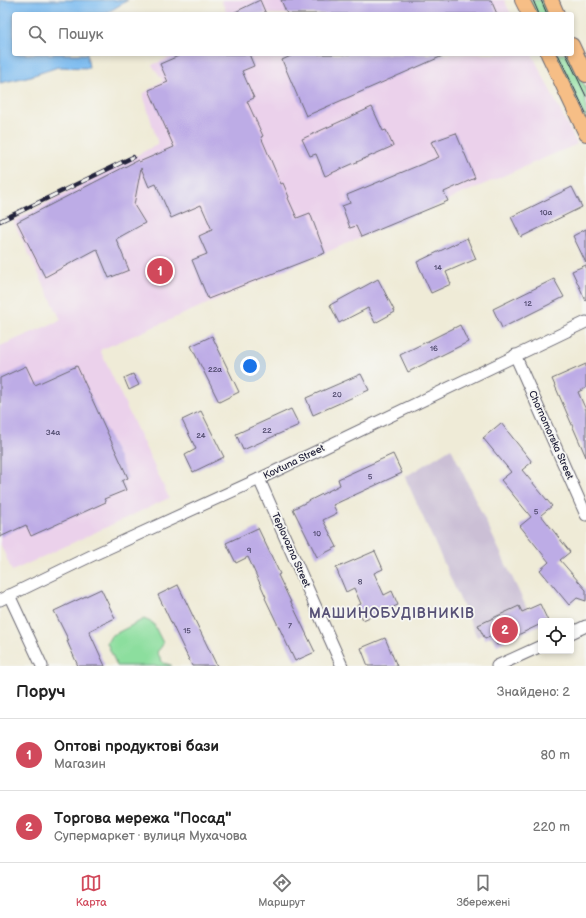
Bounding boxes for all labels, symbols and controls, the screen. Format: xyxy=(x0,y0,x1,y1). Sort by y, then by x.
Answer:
search box xyxy=(12,12,574,56)
icon: search xyxy=(26,23,48,45)
text: Пошук xyxy=(58,25,104,44)
house number: 10а xyxy=(540,208,553,217)
pin: 1 xyxy=(147,256,173,286)
house number: 14 xyxy=(434,263,442,272)
house number: 12 xyxy=(524,299,532,308)
house number: 16 xyxy=(430,344,438,353)
your location xyxy=(240,356,260,376)
house number: 22а xyxy=(208,365,222,374)
street label: Chornomorska Street xyxy=(526,389,576,481)
house number: 20 xyxy=(332,390,342,399)
house number: 22 xyxy=(262,426,272,435)
house number: 34а xyxy=(46,428,61,437)
house number: 24 xyxy=(196,431,206,440)
street label: Kovtuna Street xyxy=(261,442,327,482)
house number: 5 xyxy=(368,472,373,481)
house number: 5 xyxy=(534,507,539,516)
street label: Teplovozna Street xyxy=(269,511,313,589)
house number: 10 xyxy=(313,529,321,538)
house number: 9 xyxy=(247,546,252,555)
house number: 8 xyxy=(358,577,363,586)
district label: МАШИНОБУДІВНИКІВ xyxy=(309,605,475,622)
pin: 2 xyxy=(492,615,518,645)
map controls xyxy=(538,618,574,654)
button: locate xyxy=(538,618,574,654)
house number: 7 xyxy=(288,621,292,630)
house number: 15 xyxy=(183,626,191,635)
text: Поруч xyxy=(16,682,66,702)
text: Знайдено: 2 xyxy=(497,684,570,700)
text: Оптові продуктові бази xyxy=(54,737,219,756)
text: 1 xyxy=(26,747,32,763)
text: 80 m xyxy=(541,747,570,763)
text: Магазин xyxy=(54,756,106,772)
text: Торгова мережа "Посад" xyxy=(54,809,231,828)
text: 2 xyxy=(25,819,33,835)
text: 220 m xyxy=(533,819,570,835)
text: Супермаркет · вулиця Мухачова xyxy=(54,828,247,844)
tab: Карта xyxy=(76,872,107,909)
tab: Маршрут xyxy=(258,872,305,909)
tab: Збережені xyxy=(457,872,510,909)

